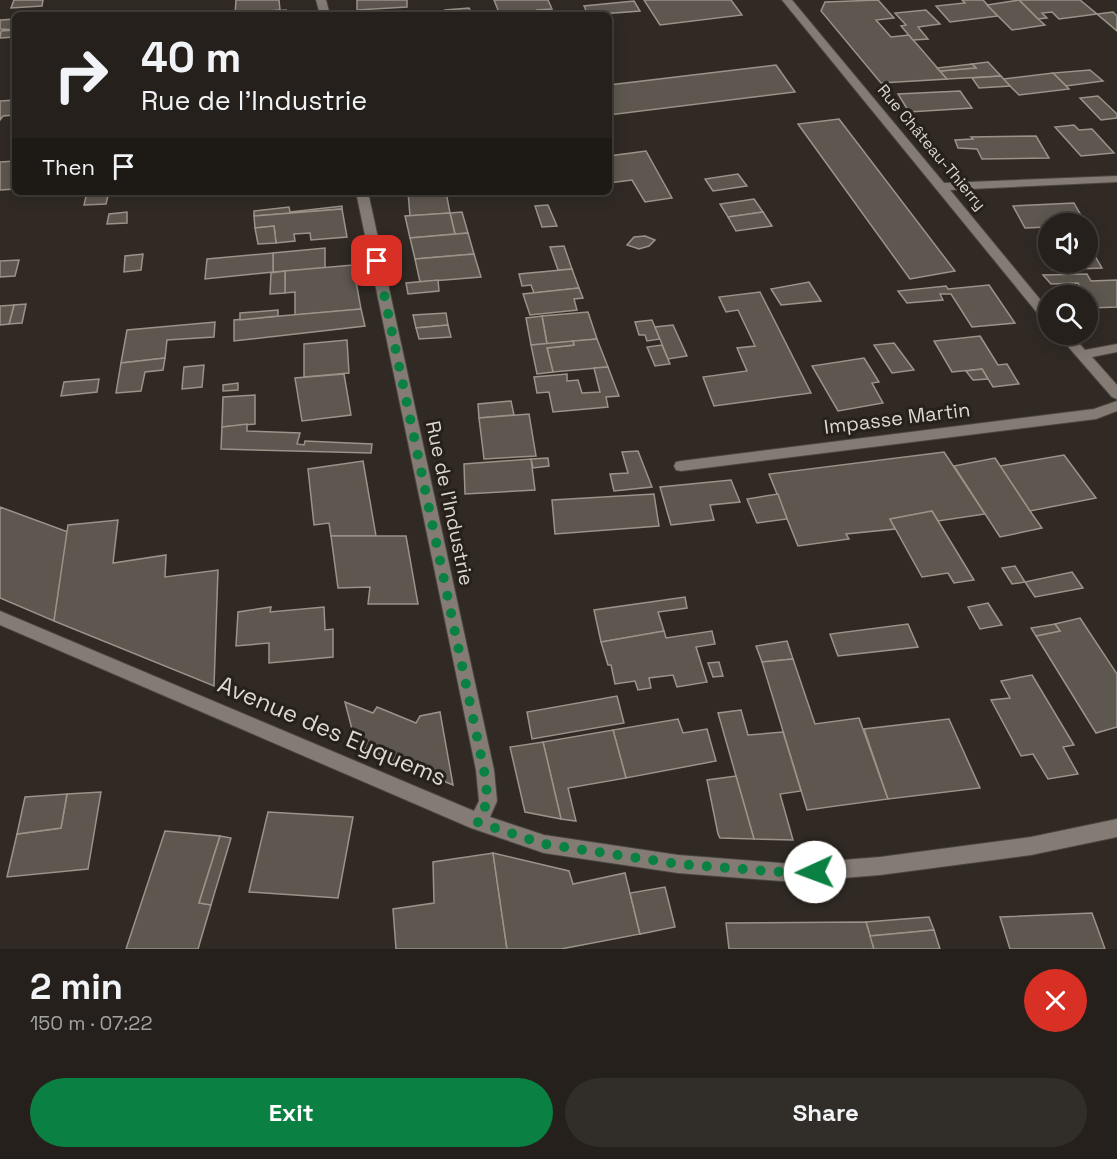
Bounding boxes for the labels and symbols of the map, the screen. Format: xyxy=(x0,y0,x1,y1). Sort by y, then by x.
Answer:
street label: Rue Château-Thierry xyxy=(873,80,990,215)
pin xyxy=(351,235,402,286)
street label: Impasse Martin xyxy=(822,396,972,440)
street label: Rue de l'Industrie xyxy=(420,418,480,588)
street label: Avenue des Eyquems xyxy=(213,668,451,793)
position arrow xyxy=(783,840,847,904)

